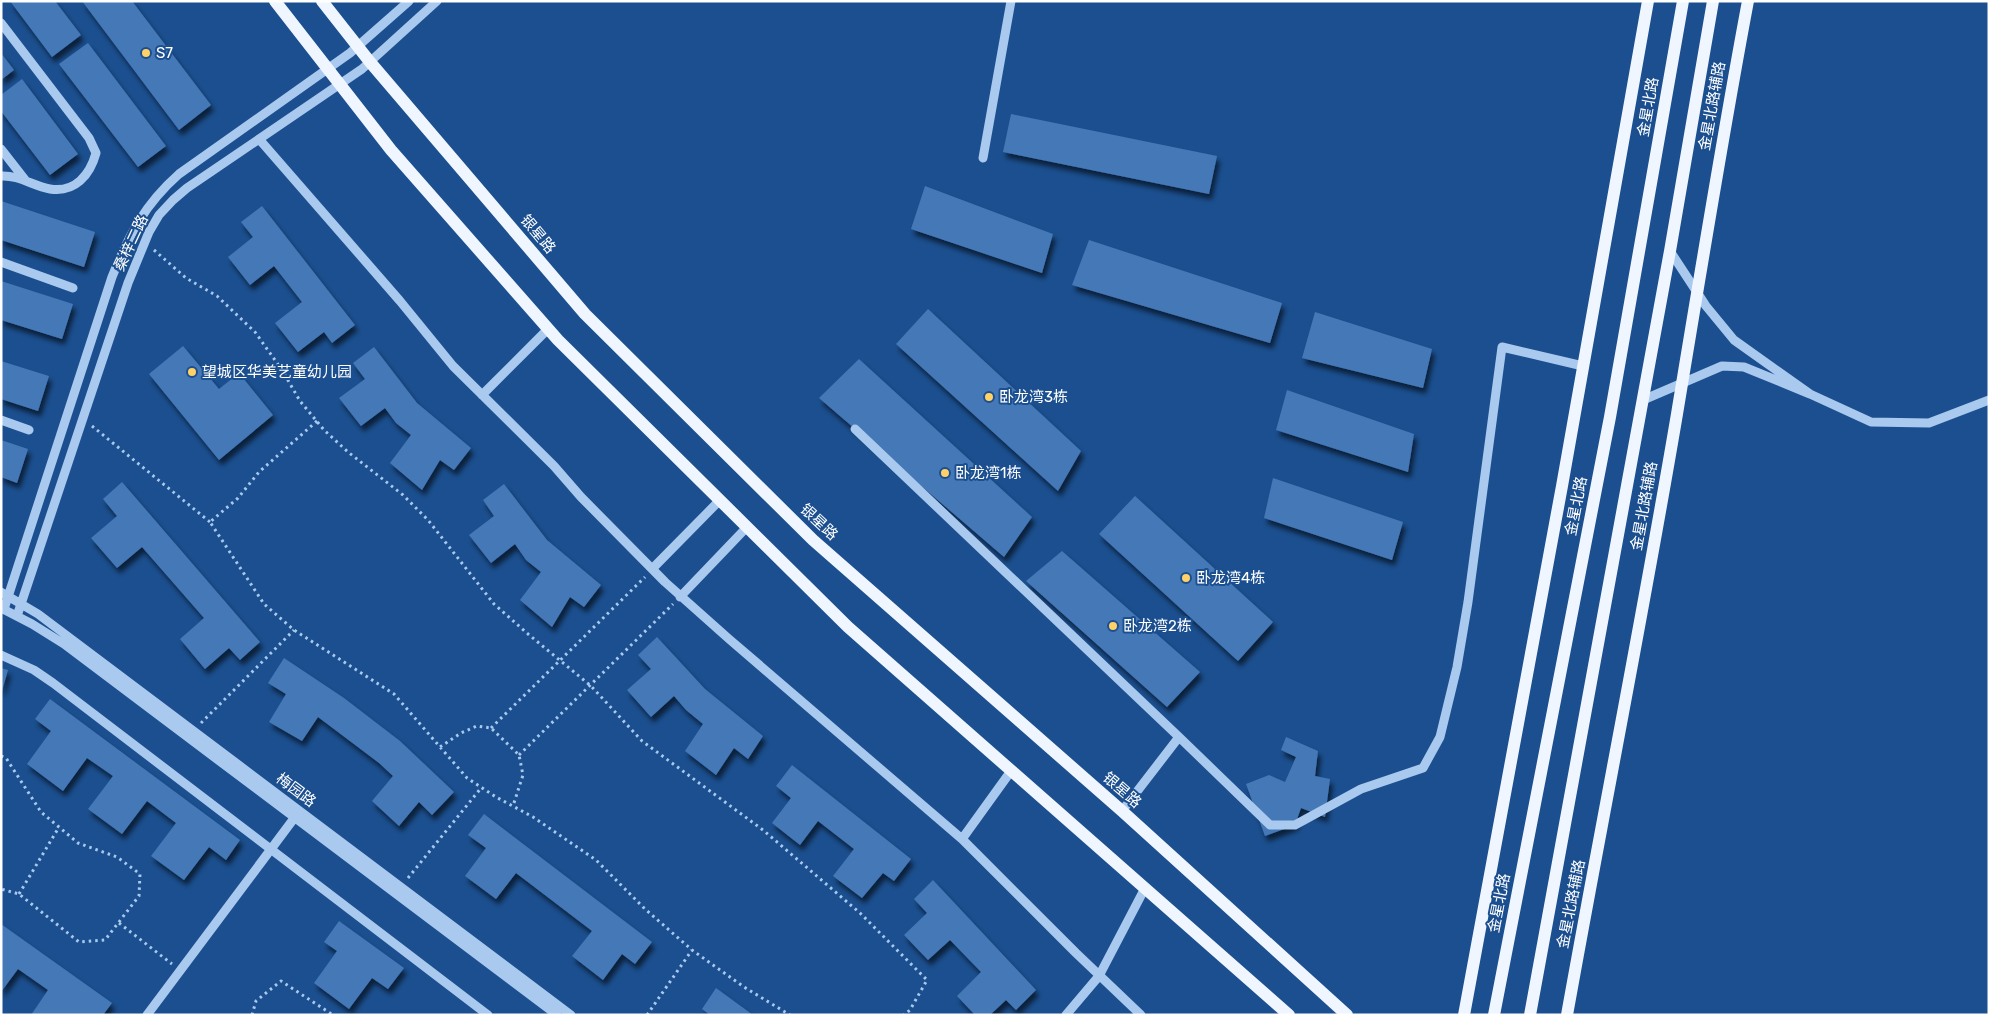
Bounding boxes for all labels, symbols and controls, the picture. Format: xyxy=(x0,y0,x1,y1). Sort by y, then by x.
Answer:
place label: S7 xyxy=(156,44,173,62)
marker: S7 xyxy=(140,47,152,59)
street label: 金星北路辅路 xyxy=(1695,60,1729,152)
street label: 金星北路 xyxy=(1634,76,1662,138)
street label: 银星路 xyxy=(517,211,559,257)
street label: 桑梓二路 xyxy=(110,212,152,274)
place label: 望城区华美艺童幼儿园 xyxy=(202,363,352,381)
marker: 望城区华美艺童幼儿园 xyxy=(186,366,198,378)
place label: 卧龙湾3栋 xyxy=(999,388,1068,406)
marker: 卧龙湾3栋 xyxy=(983,391,995,403)
street label: 金星北路辅路 xyxy=(1627,460,1661,552)
place label: 卧龙湾1栋 xyxy=(955,464,1021,482)
marker: 卧龙湾1栋 xyxy=(939,467,951,479)
street label: 金星北路 xyxy=(1561,475,1591,537)
street label: 银星路 xyxy=(796,500,842,544)
place label: 卧龙湾4栋 xyxy=(1196,569,1265,587)
marker: 卧龙湾4栋 xyxy=(1180,572,1192,584)
place label: 卧龙湾2栋 xyxy=(1123,617,1192,635)
marker: 卧龙湾2栋 xyxy=(1107,620,1119,632)
street label: 银星路 xyxy=(1099,768,1145,812)
street label: 梅园路 xyxy=(273,769,319,811)
street label: 金星北路辅路 xyxy=(1554,858,1588,950)
street label: 金星北路 xyxy=(1484,872,1514,934)

